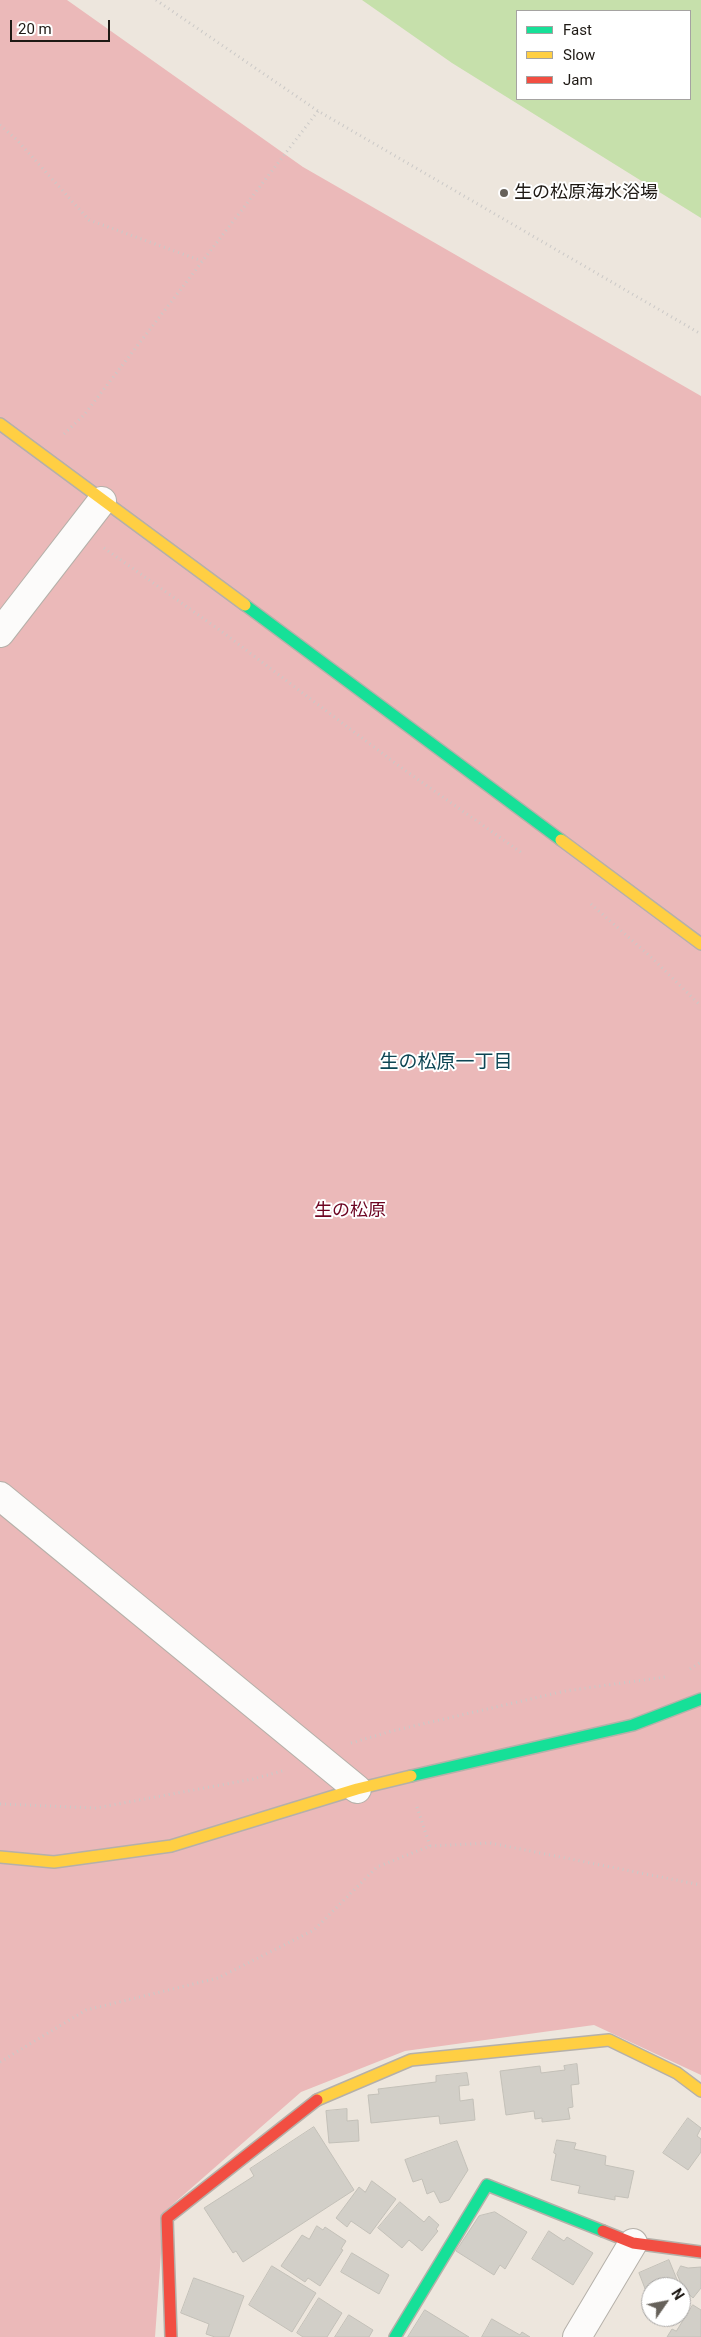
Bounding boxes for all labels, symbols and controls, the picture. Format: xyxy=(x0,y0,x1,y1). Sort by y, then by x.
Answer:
scale bar xyxy=(12,10,112,42)
legend xyxy=(516,10,691,100)
text: 20 m xyxy=(18,20,52,38)
text: Fast xyxy=(563,21,592,39)
text: Slow xyxy=(563,46,595,64)
text: Jam xyxy=(563,71,593,89)
place label: 生の松原海水浴場 xyxy=(514,182,658,204)
marker: 生の松原海水浴場 xyxy=(498,187,510,199)
district label: 生の松原一丁目 xyxy=(380,1052,512,1074)
park label: 生の松原 xyxy=(314,1200,386,1222)
north arrow xyxy=(641,2277,691,2327)
text: N xyxy=(668,2286,687,2303)

